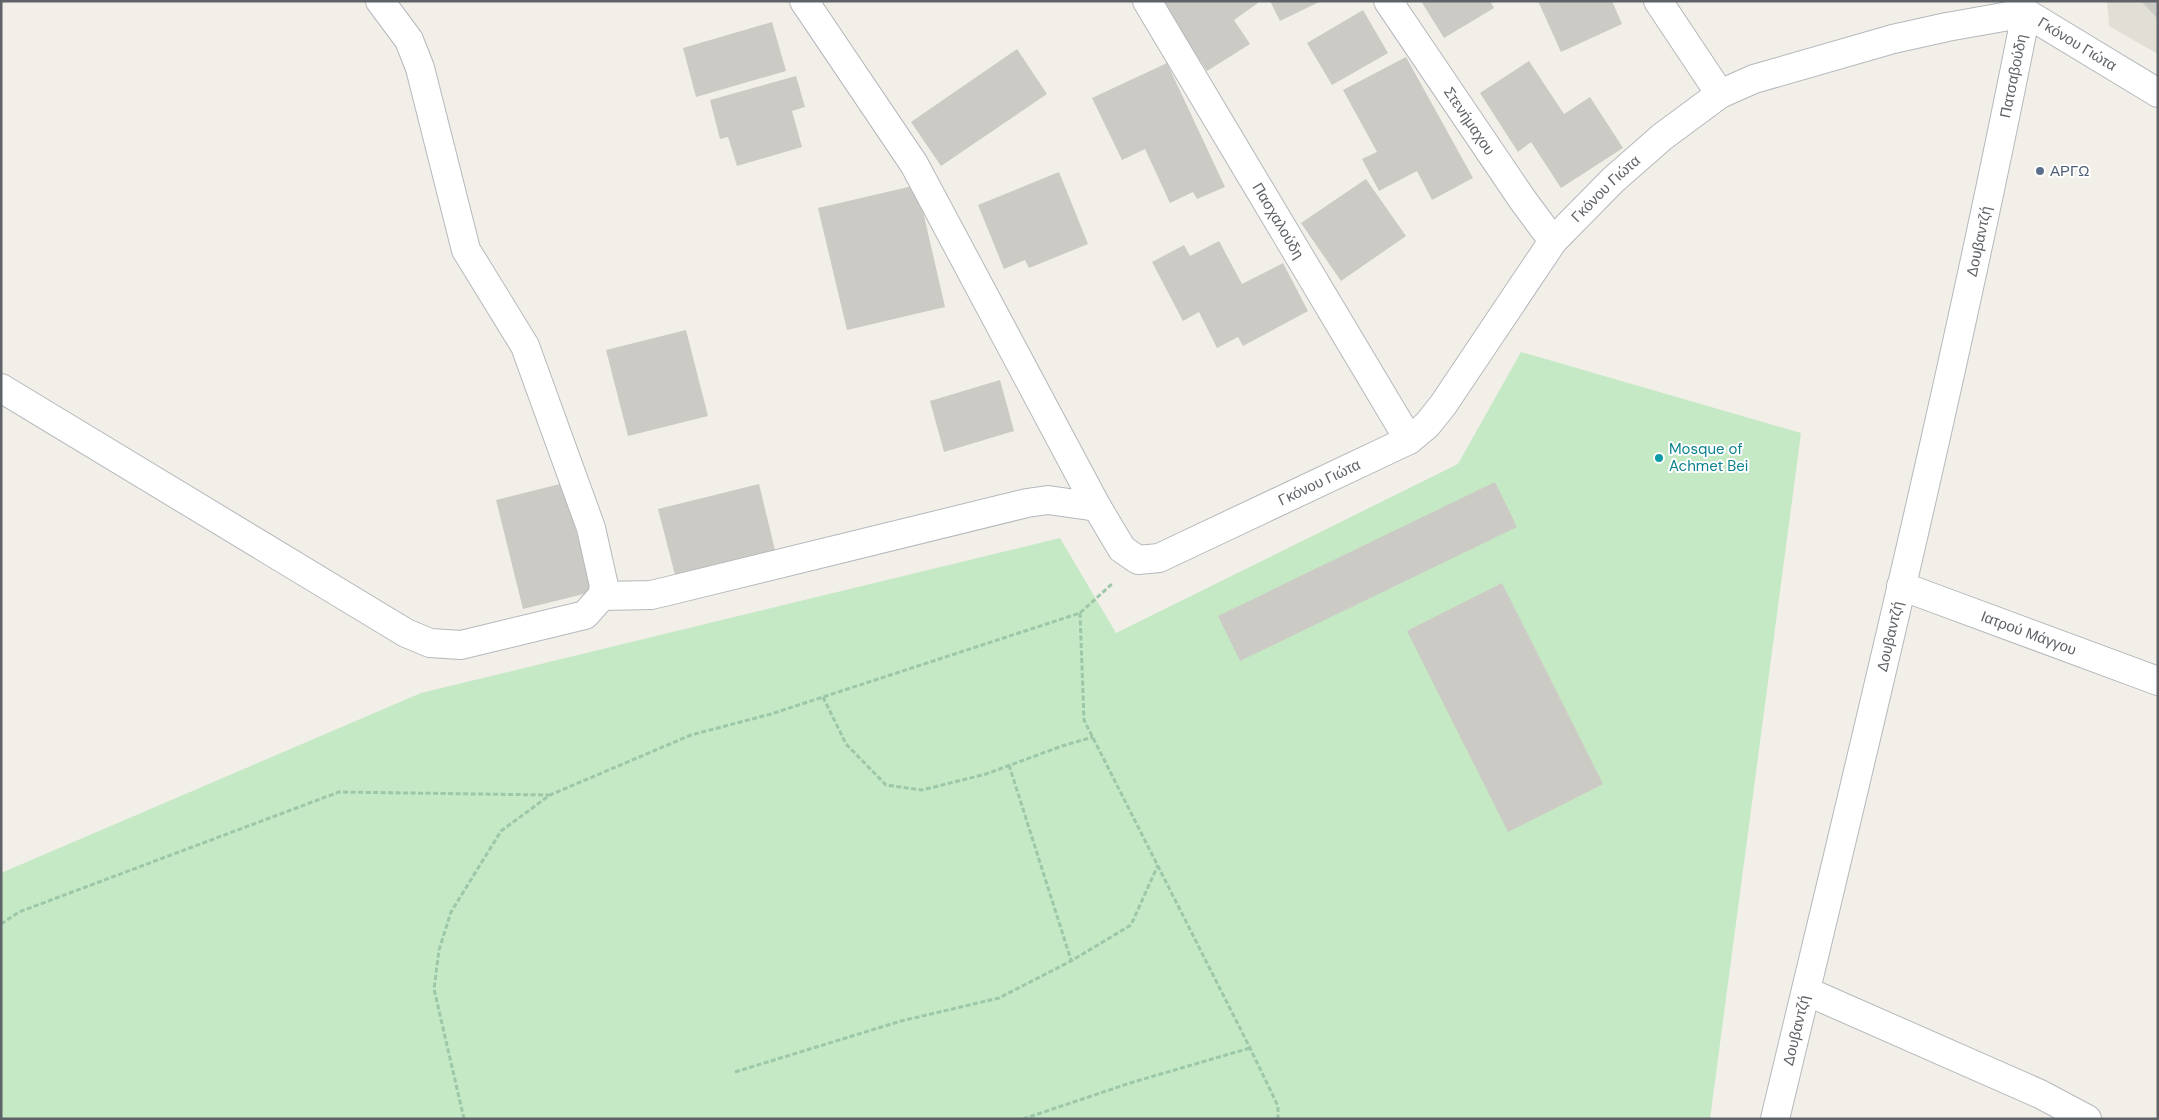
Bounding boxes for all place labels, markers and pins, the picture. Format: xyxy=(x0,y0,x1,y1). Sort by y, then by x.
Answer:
place label: ΑΡΓΩ xyxy=(2050,161,2090,181)
marker: ΑΡΓΩ xyxy=(2034,165,2046,177)
place label: Mosque of Achmet Bei xyxy=(1669,439,1748,476)
marker: Mosque of Achmet Bei xyxy=(1653,452,1665,464)

